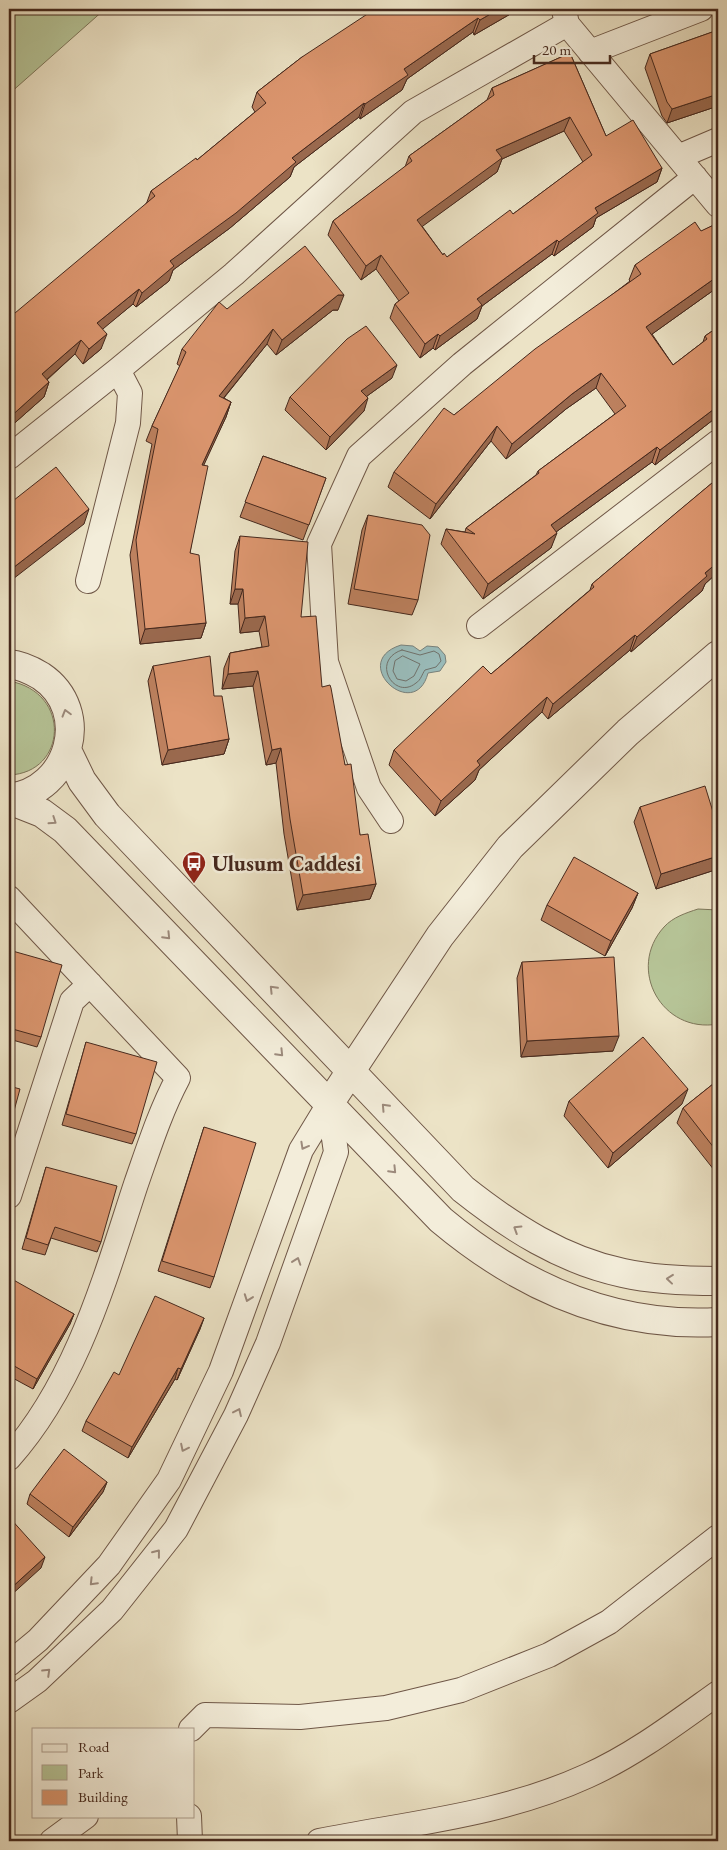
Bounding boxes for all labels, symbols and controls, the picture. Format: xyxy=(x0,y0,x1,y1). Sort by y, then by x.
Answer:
scale bar xyxy=(534,32,611,64)
text: 20 m xyxy=(542,40,571,59)
one-way arrow xyxy=(62,709,72,717)
one-way arrow xyxy=(48,814,57,824)
place label: Ulusum Caddesi xyxy=(212,849,362,878)
bus stop icon: Ulusum Caddesi xyxy=(181,850,207,884)
one-way arrow xyxy=(161,930,170,939)
one-way arrow xyxy=(270,986,279,995)
one-way arrow xyxy=(274,1047,283,1056)
one-way arrow xyxy=(382,1104,391,1113)
one-way arrow xyxy=(300,1141,310,1150)
one-way arrow xyxy=(387,1164,396,1173)
one-way arrow xyxy=(513,1225,522,1235)
one-way arrow xyxy=(291,1257,301,1266)
one-way arrow xyxy=(665,1274,673,1285)
one-way arrow xyxy=(244,1294,254,1302)
one-way arrow xyxy=(231,1408,242,1417)
one-way arrow xyxy=(180,1443,191,1452)
one-way arrow xyxy=(152,1550,160,1559)
one-way arrow xyxy=(90,1576,99,1585)
one-way arrow xyxy=(42,1669,51,1678)
legend xyxy=(32,1728,195,1818)
text: Road xyxy=(78,1737,110,1756)
text: Park xyxy=(78,1763,105,1782)
text: Building xyxy=(78,1787,128,1806)

